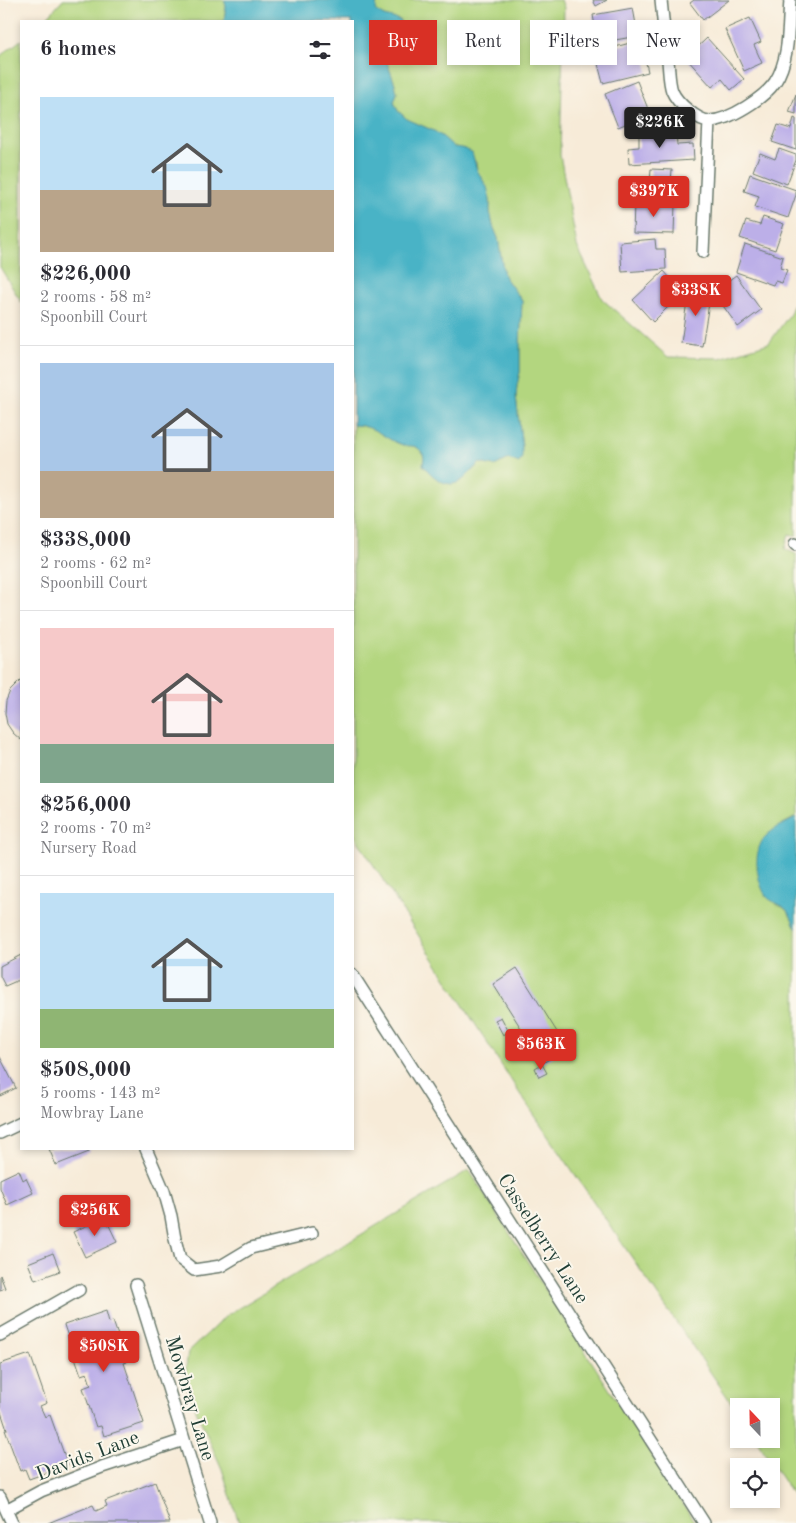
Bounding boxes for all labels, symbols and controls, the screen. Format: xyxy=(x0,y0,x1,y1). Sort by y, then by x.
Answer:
chip: Buy xyxy=(369,20,437,65)
chip: Rent xyxy=(447,20,520,65)
chip: Filters xyxy=(530,20,617,65)
chip: New xyxy=(627,20,700,65)
icon: filters xyxy=(306,36,334,64)
text: 6 homes xyxy=(40,39,116,60)
pin: $226K xyxy=(625,106,695,149)
text: $226K xyxy=(635,115,685,131)
icon: home xyxy=(142,130,232,220)
pin: $397K xyxy=(619,176,689,218)
text: $397K xyxy=(629,184,679,200)
text: $226,000 xyxy=(40,264,131,285)
pin: $338K xyxy=(661,274,731,317)
text: $338K xyxy=(671,283,721,299)
text: 2 rooms · 58 m² xyxy=(40,290,151,306)
text: Spoonbill Court xyxy=(40,310,148,326)
icon: home xyxy=(142,395,232,485)
text: $338,000 xyxy=(40,530,131,551)
text: 2 rooms · 62 m² xyxy=(40,556,151,572)
text: Spoonbill Court xyxy=(40,576,148,592)
icon: home xyxy=(142,660,232,750)
text: $256,000 xyxy=(40,795,131,816)
text: 2 rooms · 70 m² xyxy=(40,821,151,837)
text: Nursery Road xyxy=(40,841,137,857)
icon: home xyxy=(142,925,232,1015)
pin: $563K xyxy=(506,1028,576,1071)
text: $563K xyxy=(516,1037,566,1053)
text: $508,000 xyxy=(40,1060,131,1081)
text: 5 rooms · 143 m² xyxy=(40,1086,160,1102)
text: Mowbray Lane xyxy=(40,1106,144,1122)
street label: Casselberry Lane xyxy=(493,1171,592,1308)
pin: $256K xyxy=(60,1194,130,1237)
text: $256K xyxy=(70,1203,120,1219)
pin: $508K xyxy=(69,1330,139,1373)
street label: Mowbray Lane xyxy=(161,1334,218,1463)
text: $508K xyxy=(79,1339,129,1355)
north arrow xyxy=(730,1398,780,1448)
map controls xyxy=(730,1398,780,1508)
street label: Davids Lane xyxy=(33,1428,142,1486)
button: locate xyxy=(730,1458,780,1508)

